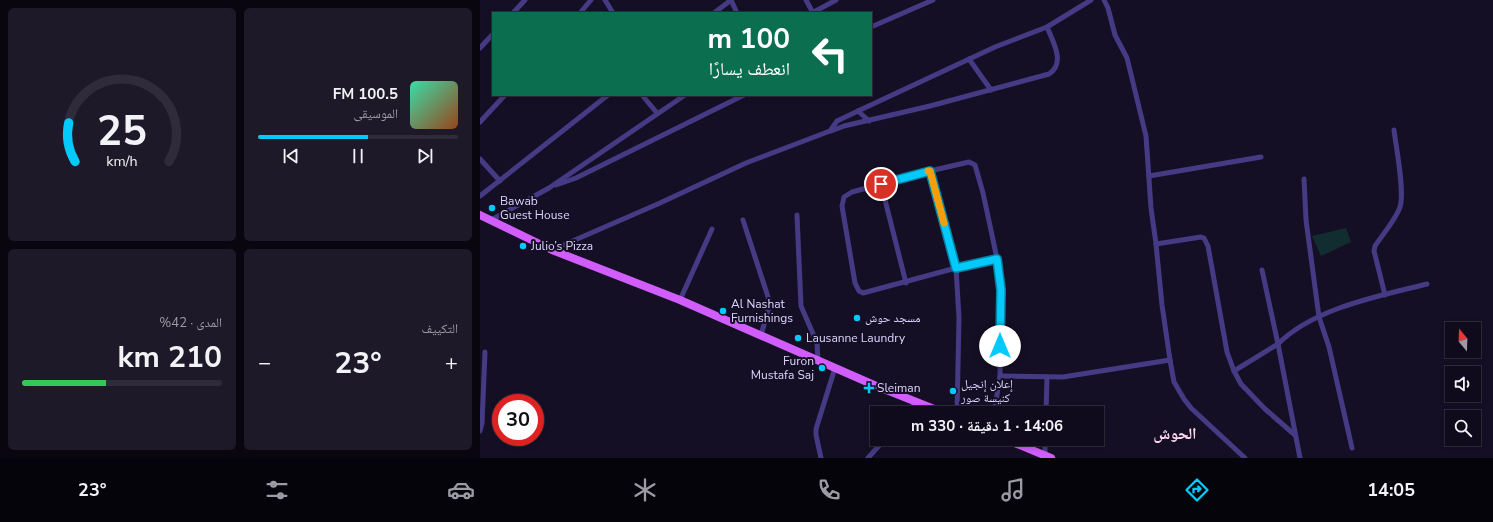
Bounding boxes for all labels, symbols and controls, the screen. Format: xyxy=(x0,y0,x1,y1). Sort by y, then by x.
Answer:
text: 100 m xyxy=(707,20,790,58)
icon: left xyxy=(804,28,856,80)
text: انعطف يسارًا xyxy=(709,57,790,81)
text: 100.5 FM xyxy=(333,84,398,104)
text: 25 xyxy=(97,103,147,160)
text: الموسيقى xyxy=(354,105,398,123)
icon: previous xyxy=(280,145,302,167)
icon: pause xyxy=(347,145,369,167)
icon: next xyxy=(414,145,436,167)
text: km/h xyxy=(106,152,138,171)
pin xyxy=(864,167,898,201)
icon: arrive xyxy=(870,173,892,195)
place label: Bawab Guest House xyxy=(500,193,570,223)
marker: Bawab Guest House xyxy=(487,203,497,213)
place label: Julio’s Pizza xyxy=(530,238,593,254)
marker: Julio’s Pizza xyxy=(518,241,528,251)
place label: Al Nashat Furnishings xyxy=(731,296,793,326)
marker: Al Nashat Furnishings xyxy=(718,306,728,316)
place label: مسجد حوش xyxy=(865,310,921,326)
marker: مسجد حوش xyxy=(852,313,862,323)
text: المدى · 42% xyxy=(159,314,222,332)
text: التكييف xyxy=(422,320,458,338)
north arrow xyxy=(1445,322,1481,358)
map controls xyxy=(1445,322,1481,446)
position arrow xyxy=(979,325,1021,367)
place label: Lausanne Laundry xyxy=(806,330,906,346)
marker: Lausanne Laundry xyxy=(793,333,803,343)
text: 210 km xyxy=(118,337,222,378)
text: 23° xyxy=(334,343,382,384)
text: − xyxy=(258,348,271,378)
text: + xyxy=(445,348,458,378)
place label: Furon Mustafa Saj xyxy=(751,353,814,383)
marker: Furon Mustafa Saj xyxy=(817,363,827,373)
button: sound xyxy=(1445,366,1481,402)
place label: إعلان إنجيل كنيسة صور xyxy=(960,376,1013,406)
place label: Sleiman xyxy=(877,380,921,396)
marker: Sleiman xyxy=(864,383,874,393)
marker: إعلان إنجيل كنيسة صور xyxy=(948,386,958,396)
speed limit sign: 30 xyxy=(492,394,544,446)
button: search xyxy=(1445,410,1481,446)
text: 14:06 · 1 دقيقة · 330 m xyxy=(911,416,1063,436)
district label: الحوش xyxy=(1153,423,1197,445)
icon: filters xyxy=(263,476,291,504)
icon: car xyxy=(447,476,475,504)
icon: climate xyxy=(631,476,659,504)
icon: phone xyxy=(815,476,843,504)
icon: music xyxy=(999,476,1027,504)
icon: directions xyxy=(1183,476,1211,504)
text: 23° xyxy=(78,478,107,502)
text: 14:05 xyxy=(1367,478,1415,502)

